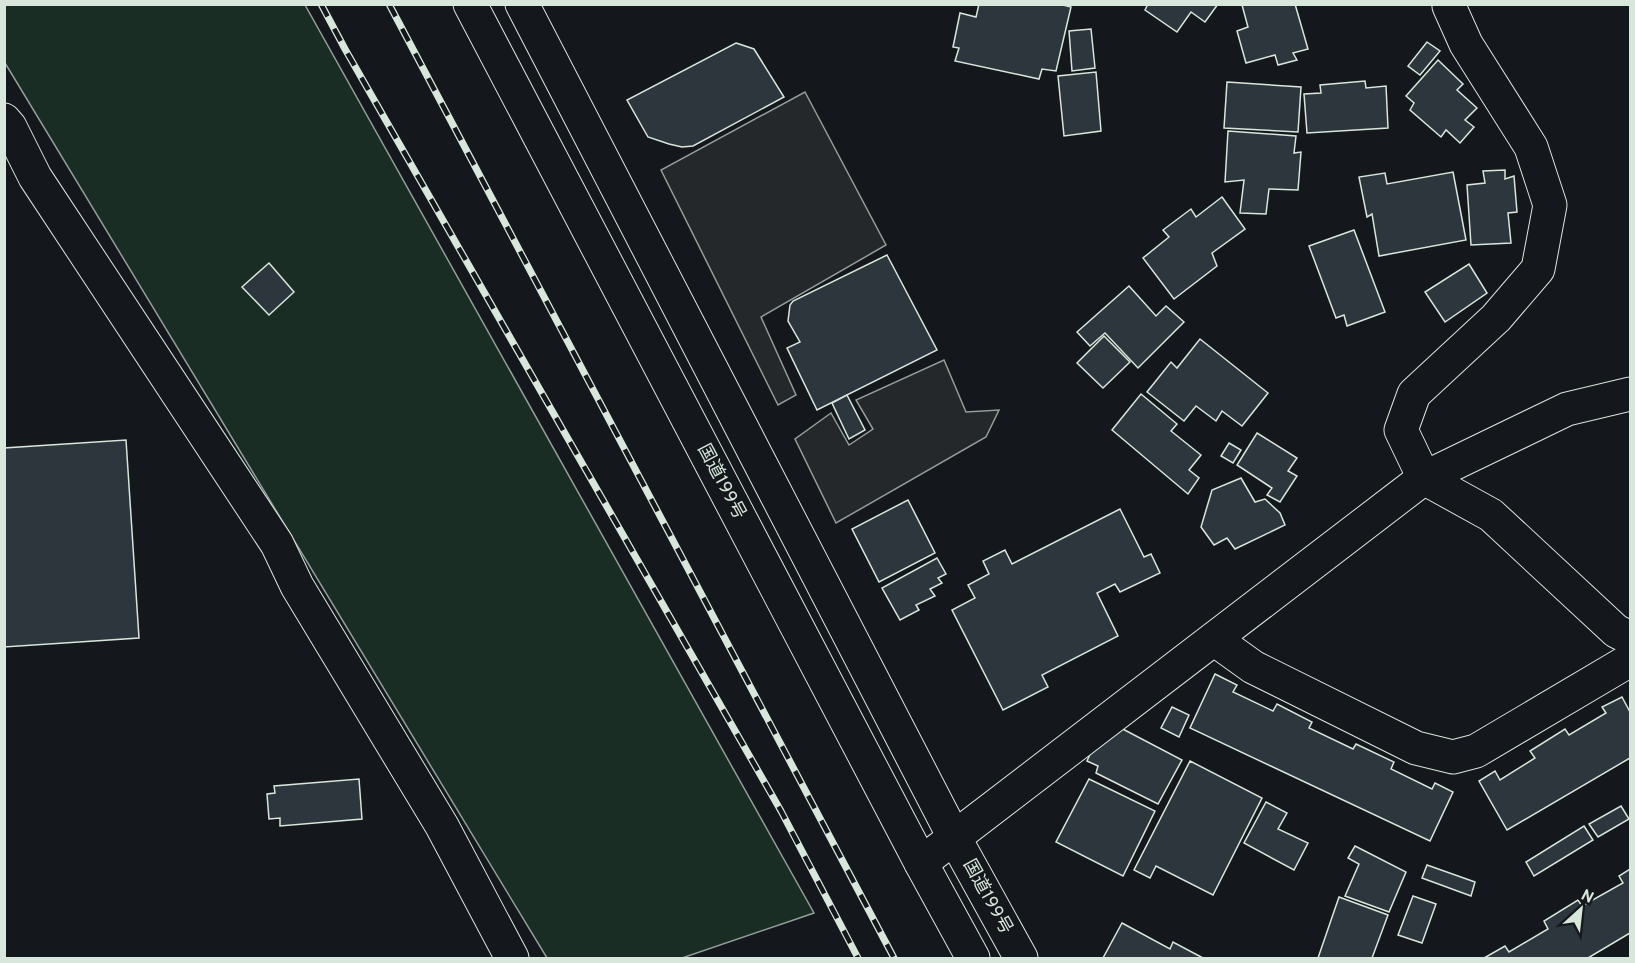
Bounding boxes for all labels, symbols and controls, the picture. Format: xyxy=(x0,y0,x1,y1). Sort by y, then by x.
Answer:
street label: 国道199号 xyxy=(692,440,750,524)
street label: 国道199号 xyxy=(957,855,1017,939)
north arrow xyxy=(1551,879,1611,939)
text: N xyxy=(1577,886,1597,909)

